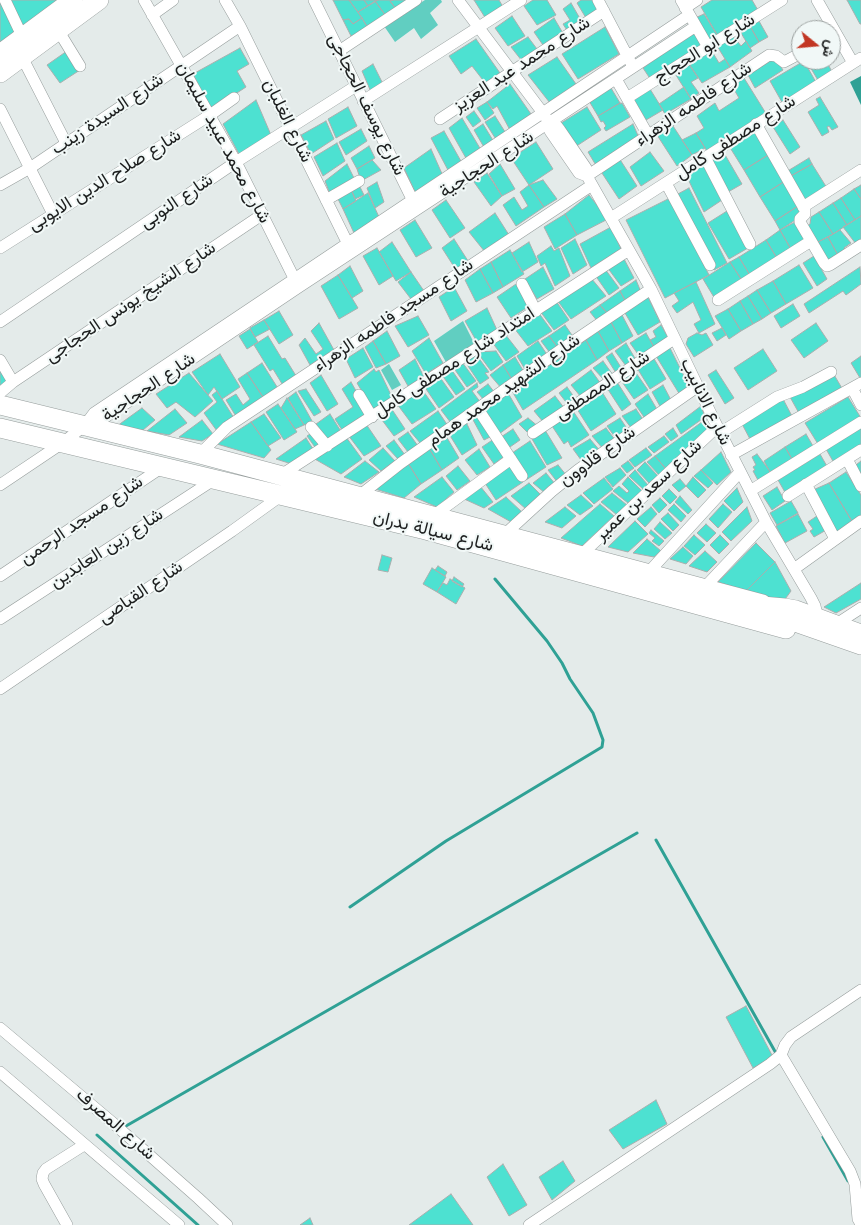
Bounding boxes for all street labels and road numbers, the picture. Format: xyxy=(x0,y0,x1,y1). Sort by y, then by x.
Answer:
street label: شارع ابو الحجاج xyxy=(650,9,760,89)
street label: شارع محمد عبد العزيز xyxy=(449,13,595,117)
street label: شارع يوسف الحجاجى xyxy=(322,31,410,179)
street label: شارع فاطمه الزهراء xyxy=(632,58,756,152)
street label: شارع محمد عبيد سليمان xyxy=(171,59,275,227)
street label: شارع السيدة زينب xyxy=(48,70,168,160)
street label: شارع الغلبان xyxy=(258,76,316,166)
street label: شارع مصطفى كامل xyxy=(672,91,800,185)
street label: شارع صلاح الدين الايوبى xyxy=(25,125,185,237)
street label: شارع الحجاجية xyxy=(436,126,538,204)
street label: شارع النوبى xyxy=(136,170,218,234)
street label: شارع الشيخ يونس الحجاجى xyxy=(42,238,220,368)
street label: شارع مسجد فاطمه الزهراء xyxy=(310,254,478,378)
street label: امتداد شارع مصطفى كامل xyxy=(371,303,539,423)
street label: شارع الشهيد محمد همام xyxy=(423,330,585,452)
street label: شارع المصطفى xyxy=(552,346,654,426)
street label: شارع الحجاجية xyxy=(98,349,200,427)
street label: شارع الانابيب xyxy=(675,355,735,449)
street label: شارع قلاوون xyxy=(556,422,640,492)
street label: شارع سعد بن عمير xyxy=(591,436,707,546)
street label: شارع مسجد الرحمن xyxy=(16,472,148,570)
street label: شارع زين العابدين xyxy=(46,504,168,594)
street label: شارع سيالة بدران xyxy=(371,507,495,557)
street label: شارع القباصى xyxy=(95,557,187,629)
street label: شارع المصرف xyxy=(71,1085,159,1165)

